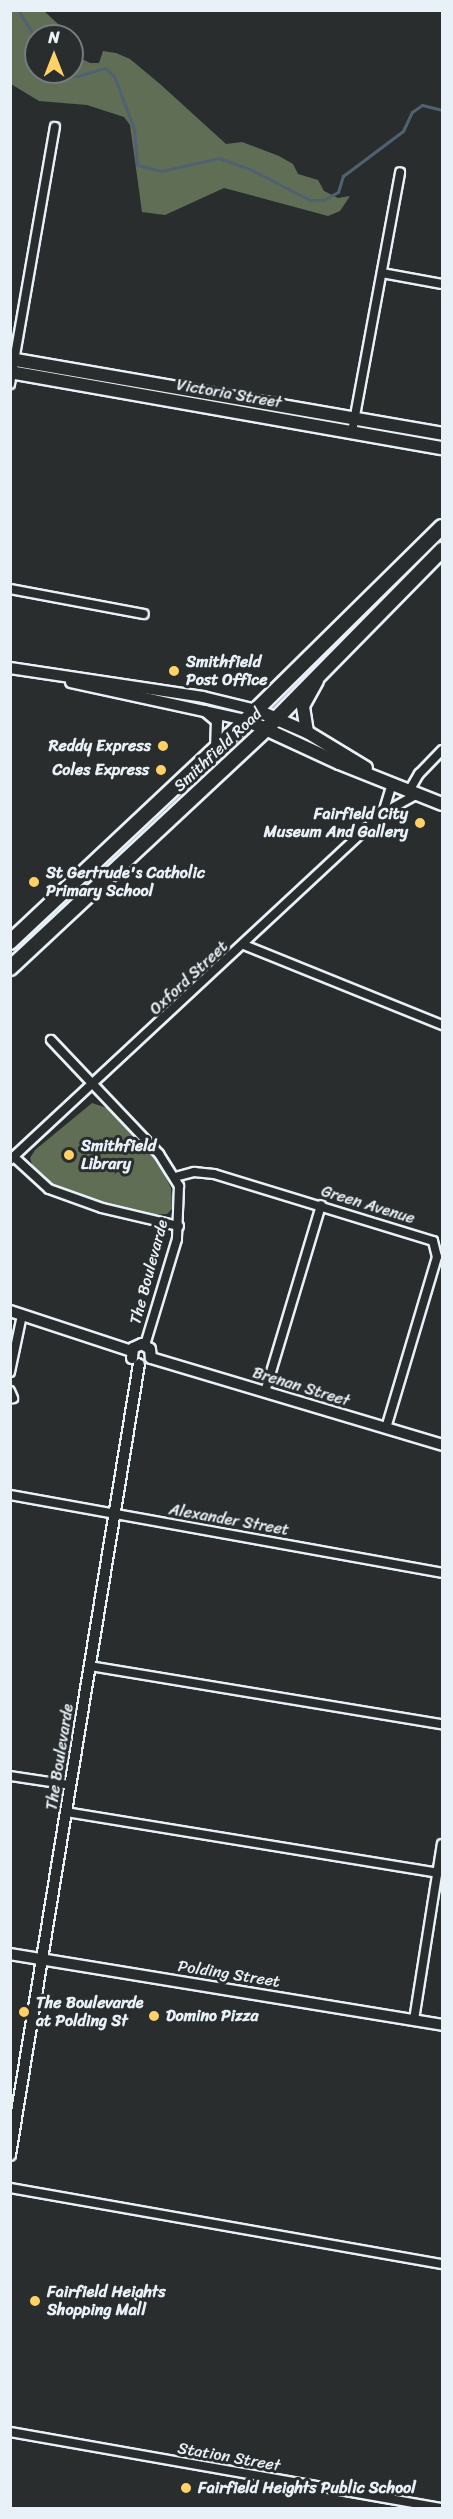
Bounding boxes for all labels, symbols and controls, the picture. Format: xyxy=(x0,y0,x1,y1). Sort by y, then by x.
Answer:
text: N xyxy=(48,23,60,52)
north arrow xyxy=(24,24,84,84)
street label: Victoria Street xyxy=(175,375,283,413)
place label: Smithfield Post Office xyxy=(186,652,268,690)
marker: Smithfield Post Office xyxy=(167,664,181,678)
street label: Smithfield Road xyxy=(170,704,266,796)
place label: Reddy Express xyxy=(49,736,151,756)
marker: Reddy Express xyxy=(156,739,170,753)
place label: Coles Express xyxy=(52,760,149,780)
marker: Coles Express xyxy=(154,763,168,777)
place label: Fairfield City Museum And Gallery xyxy=(264,804,408,842)
marker: Fairfield City Museum And Gallery xyxy=(413,816,427,830)
place label: St Gertrude's Catholic Primary School xyxy=(46,863,206,901)
marker: St Gertrude's Catholic Primary School xyxy=(27,875,41,889)
street label: Oxford Street xyxy=(146,937,232,1019)
place label: Smithfield Library xyxy=(81,1136,156,1174)
marker: Smithfield Library xyxy=(62,1148,76,1162)
street label: Green Avenue xyxy=(319,1182,417,1228)
street label: The Boulevarde xyxy=(126,1218,172,1326)
street label: Brenan Street xyxy=(250,1363,352,1411)
street label: Alexander Street xyxy=(167,1500,291,1540)
street label: The Boulevarde xyxy=(42,1702,78,1812)
street label: Polding Street xyxy=(177,1956,281,1992)
place label: The Boulevarde at Polding St xyxy=(36,1993,143,2031)
marker: The Boulevarde at Polding St xyxy=(17,2005,31,2019)
place label: Domino Pizza xyxy=(166,2006,258,2026)
marker: Domino Pizza xyxy=(147,2009,161,2023)
place label: Fairfield Heights Shopping Mall xyxy=(47,2282,166,2320)
marker: Fairfield Heights Shopping Mall xyxy=(28,2294,42,2308)
street label: Station Street xyxy=(176,2439,282,2475)
place label: Fairfield Heights Public School xyxy=(198,2478,416,2498)
marker: Fairfield Heights Public School xyxy=(179,2481,193,2495)

